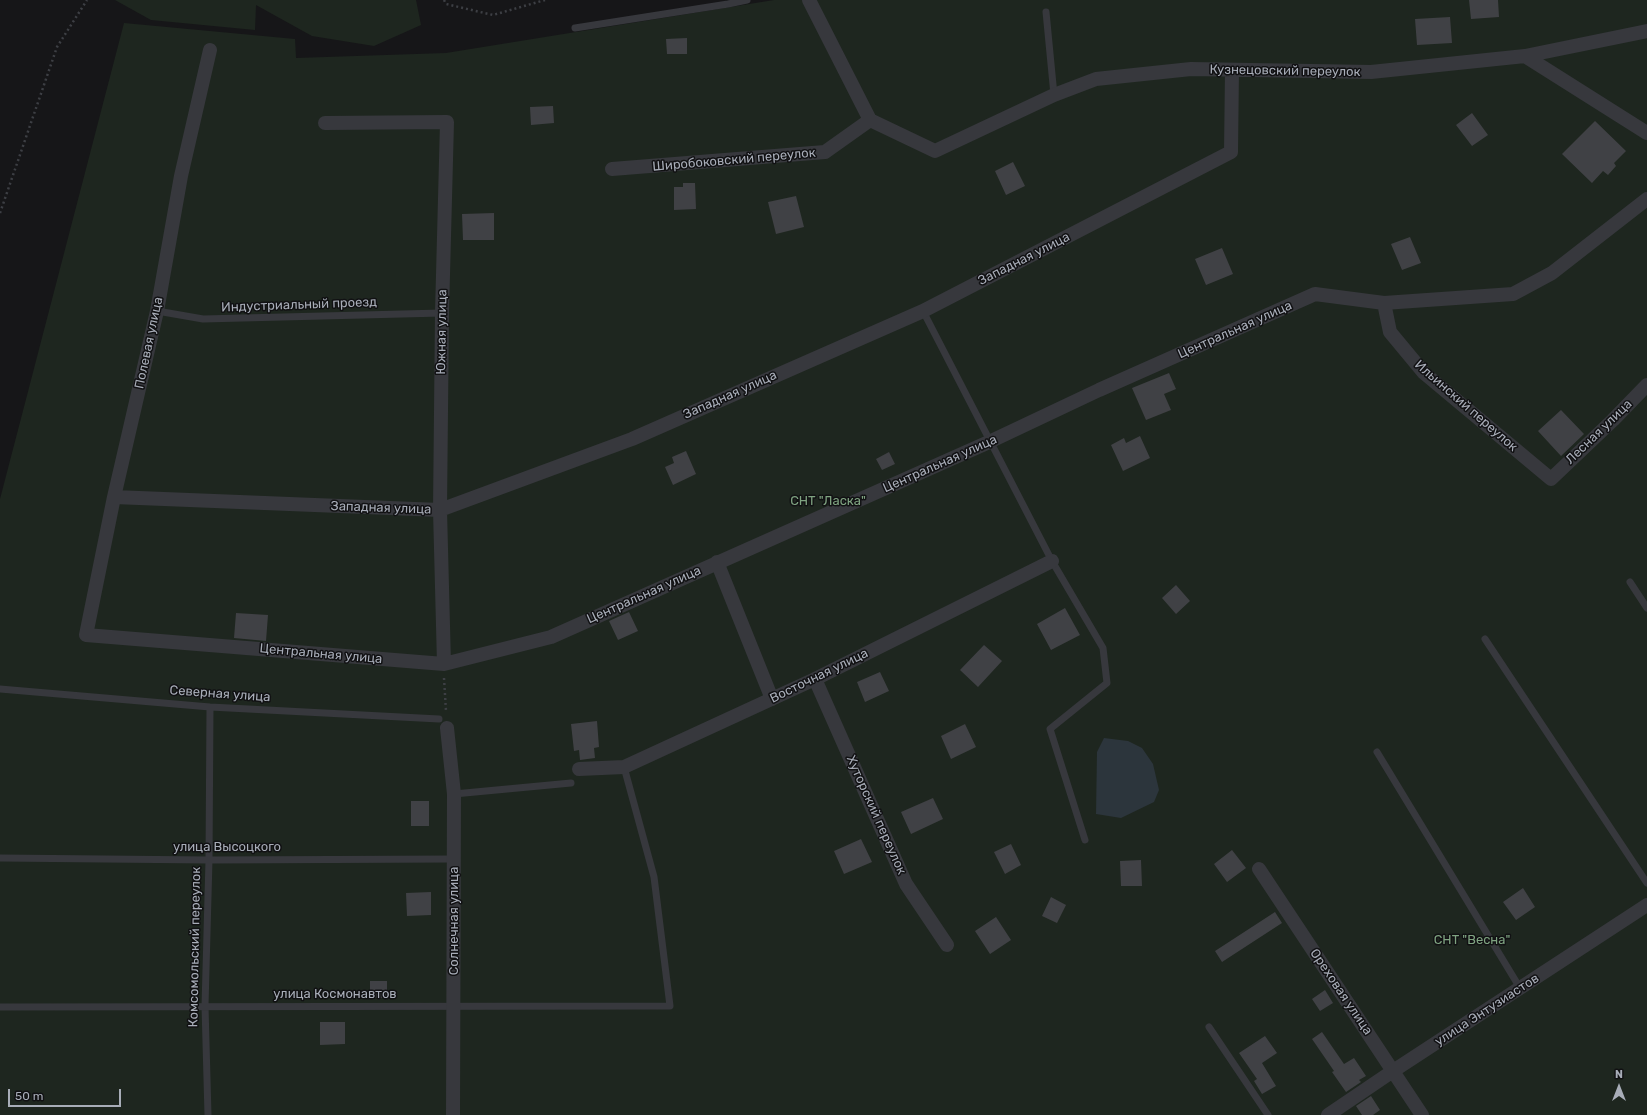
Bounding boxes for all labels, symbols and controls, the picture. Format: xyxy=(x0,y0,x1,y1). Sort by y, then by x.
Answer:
street label: Кузнецовский переулок xyxy=(1209,62,1361,80)
street label: Широбоковский переулок xyxy=(652,145,816,175)
street label: Западная улица xyxy=(976,229,1072,289)
street label: Южная улица xyxy=(433,289,451,375)
street label: Индустриальный проезд xyxy=(221,294,377,316)
street label: Полевая улица xyxy=(132,296,166,390)
street label: Центральная улица xyxy=(1176,298,1294,362)
street label: Ильинский переулок xyxy=(1411,357,1521,455)
street label: Западная улица xyxy=(681,367,779,423)
street label: Лесная улица xyxy=(1563,396,1635,468)
street label: Центральная улица xyxy=(881,432,999,496)
park label: СНТ "Ласка" xyxy=(790,493,866,509)
street label: Западная улица xyxy=(330,498,432,518)
street label: Центральная улица xyxy=(585,563,703,627)
street label: Центральная улица xyxy=(259,641,383,667)
street label: Восточная улица xyxy=(767,645,871,707)
street label: Северная улица xyxy=(169,683,271,705)
street label: Хуторский переулок xyxy=(843,753,909,877)
street label: улица Высоцкого xyxy=(173,839,281,855)
street label: Комсомольский переулок xyxy=(186,866,204,1028)
street label: Солнечная улица xyxy=(446,867,462,975)
park label: СНТ "Весна" xyxy=(1434,932,1510,948)
street label: Ореховая улица xyxy=(1306,946,1376,1038)
street label: улица Энтузиастов xyxy=(1432,971,1542,1049)
street label: улица Космонавтов xyxy=(273,986,397,1002)
north arrow xyxy=(1599,1067,1639,1107)
text: N xyxy=(1615,1068,1623,1081)
scale bar xyxy=(10,1081,123,1107)
text: 50 m xyxy=(15,1089,43,1103)

